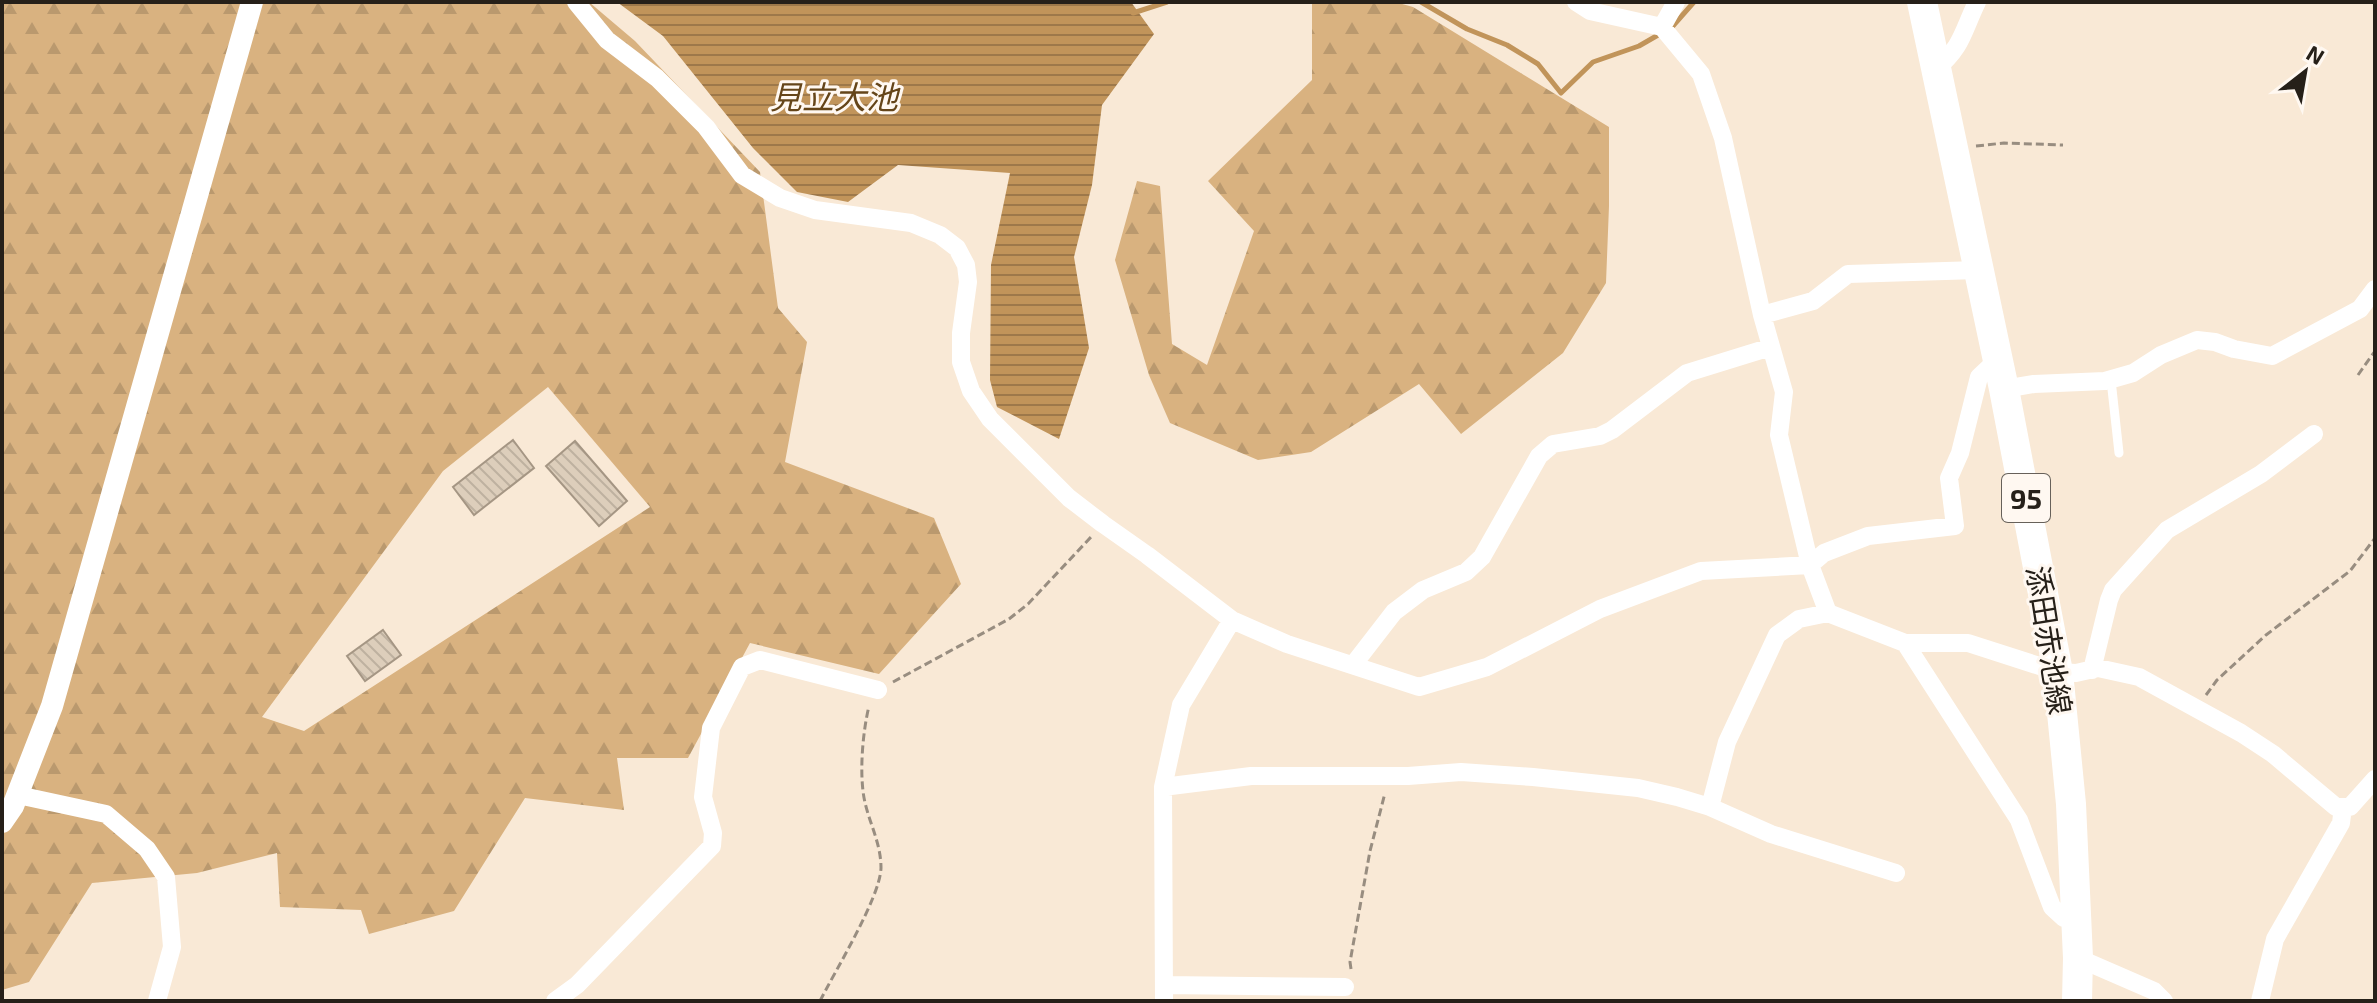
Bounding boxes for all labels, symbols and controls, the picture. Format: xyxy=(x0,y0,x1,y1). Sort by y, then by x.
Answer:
north arrow xyxy=(2265,32,2345,112)
text: N xyxy=(2302,39,2329,69)
water label: 見立大池 xyxy=(770,77,901,115)
road number: 95 xyxy=(2002,474,2050,522)
street label: 添田赤池線 xyxy=(2020,563,2080,717)

